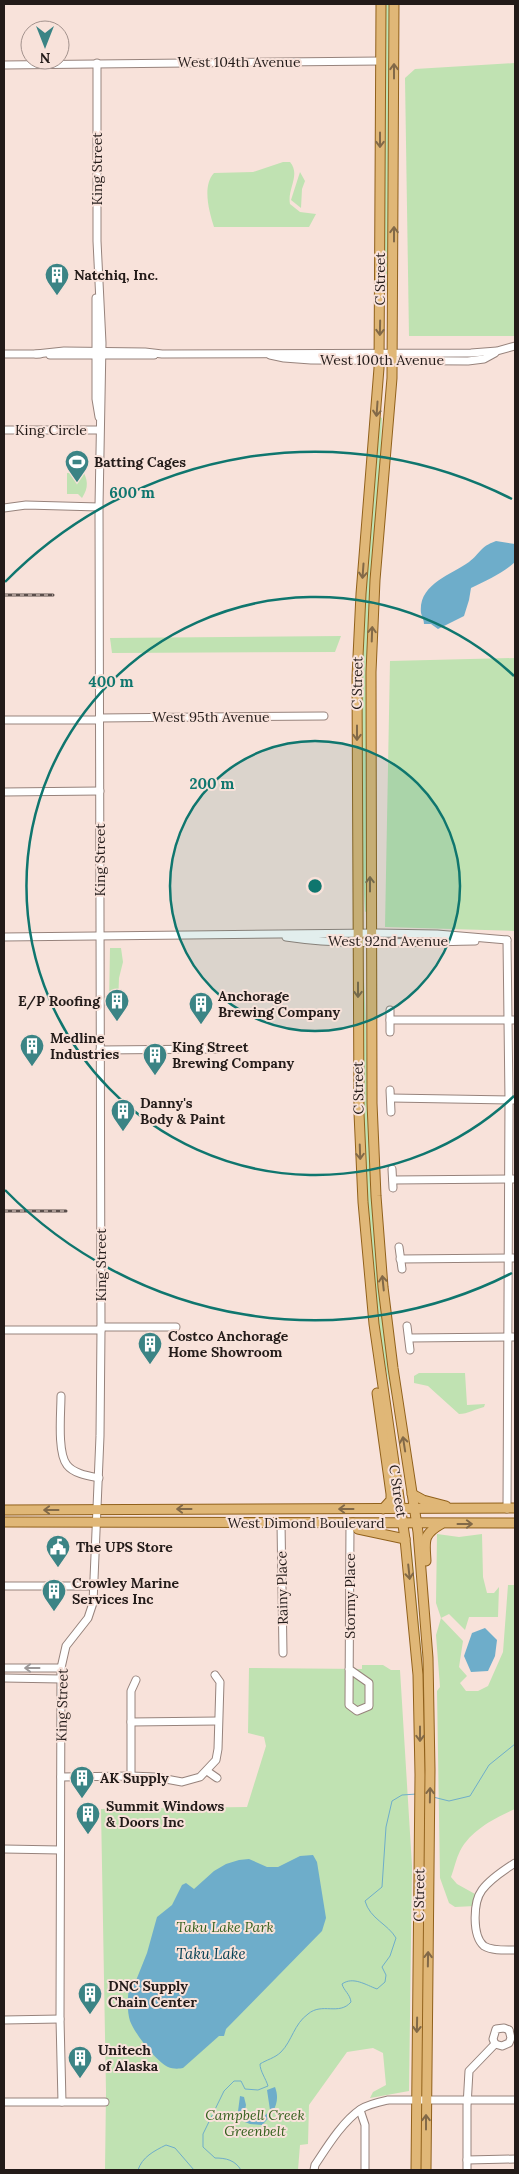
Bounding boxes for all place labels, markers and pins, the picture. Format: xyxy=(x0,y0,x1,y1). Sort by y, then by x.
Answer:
building icon: Natchiq, Inc. xyxy=(44,262,70,296)
place label: Natchiq, Inc. xyxy=(74,266,158,284)
sports icon: Batting Cages xyxy=(64,449,90,483)
place label: Batting Cages xyxy=(94,453,186,471)
centre of rings xyxy=(306,877,324,895)
place label: Anchorage Brewing Company xyxy=(218,987,340,1021)
building icon: E/P Roofing xyxy=(104,988,130,1022)
building icon: Anchorage Brewing Company xyxy=(188,991,214,1025)
place label: E/P Roofing xyxy=(18,992,101,1010)
place label: Medline Industries xyxy=(50,1029,120,1063)
building icon: Medline Industries xyxy=(19,1033,45,1067)
place label: King Street Brewing Company xyxy=(172,1038,294,1072)
building icon: King Street Brewing Company xyxy=(142,1042,168,1076)
place label: Danny's Body & Paint xyxy=(140,1094,225,1128)
building icon: Danny's Body & Paint xyxy=(110,1098,136,1132)
place label: Costco Anchorage Home Showroom xyxy=(168,1327,289,1361)
building icon: Costco Anchorage Home Showroom xyxy=(137,1331,163,1365)
public building icon: The UPS Store xyxy=(45,1534,71,1568)
place label: The UPS Store xyxy=(76,1538,173,1556)
place label: Crowley Marine Services Inc xyxy=(72,1574,180,1608)
building icon: Crowley Marine Services Inc xyxy=(41,1578,67,1612)
building icon: AK Supply xyxy=(69,1765,95,1799)
place label: AK Supply xyxy=(100,1769,169,1787)
place label: Summit Windows & Doors Inc xyxy=(106,1797,225,1831)
building icon: Summit Windows & Doors Inc xyxy=(75,1801,101,1835)
place label: DNC Supply Chain Center xyxy=(108,1977,197,2011)
building icon: DNC Supply Chain Center xyxy=(77,1981,103,2015)
place label: Unitech of Alaska xyxy=(98,2041,159,2075)
building icon: Unitech of Alaska xyxy=(67,2045,93,2079)

